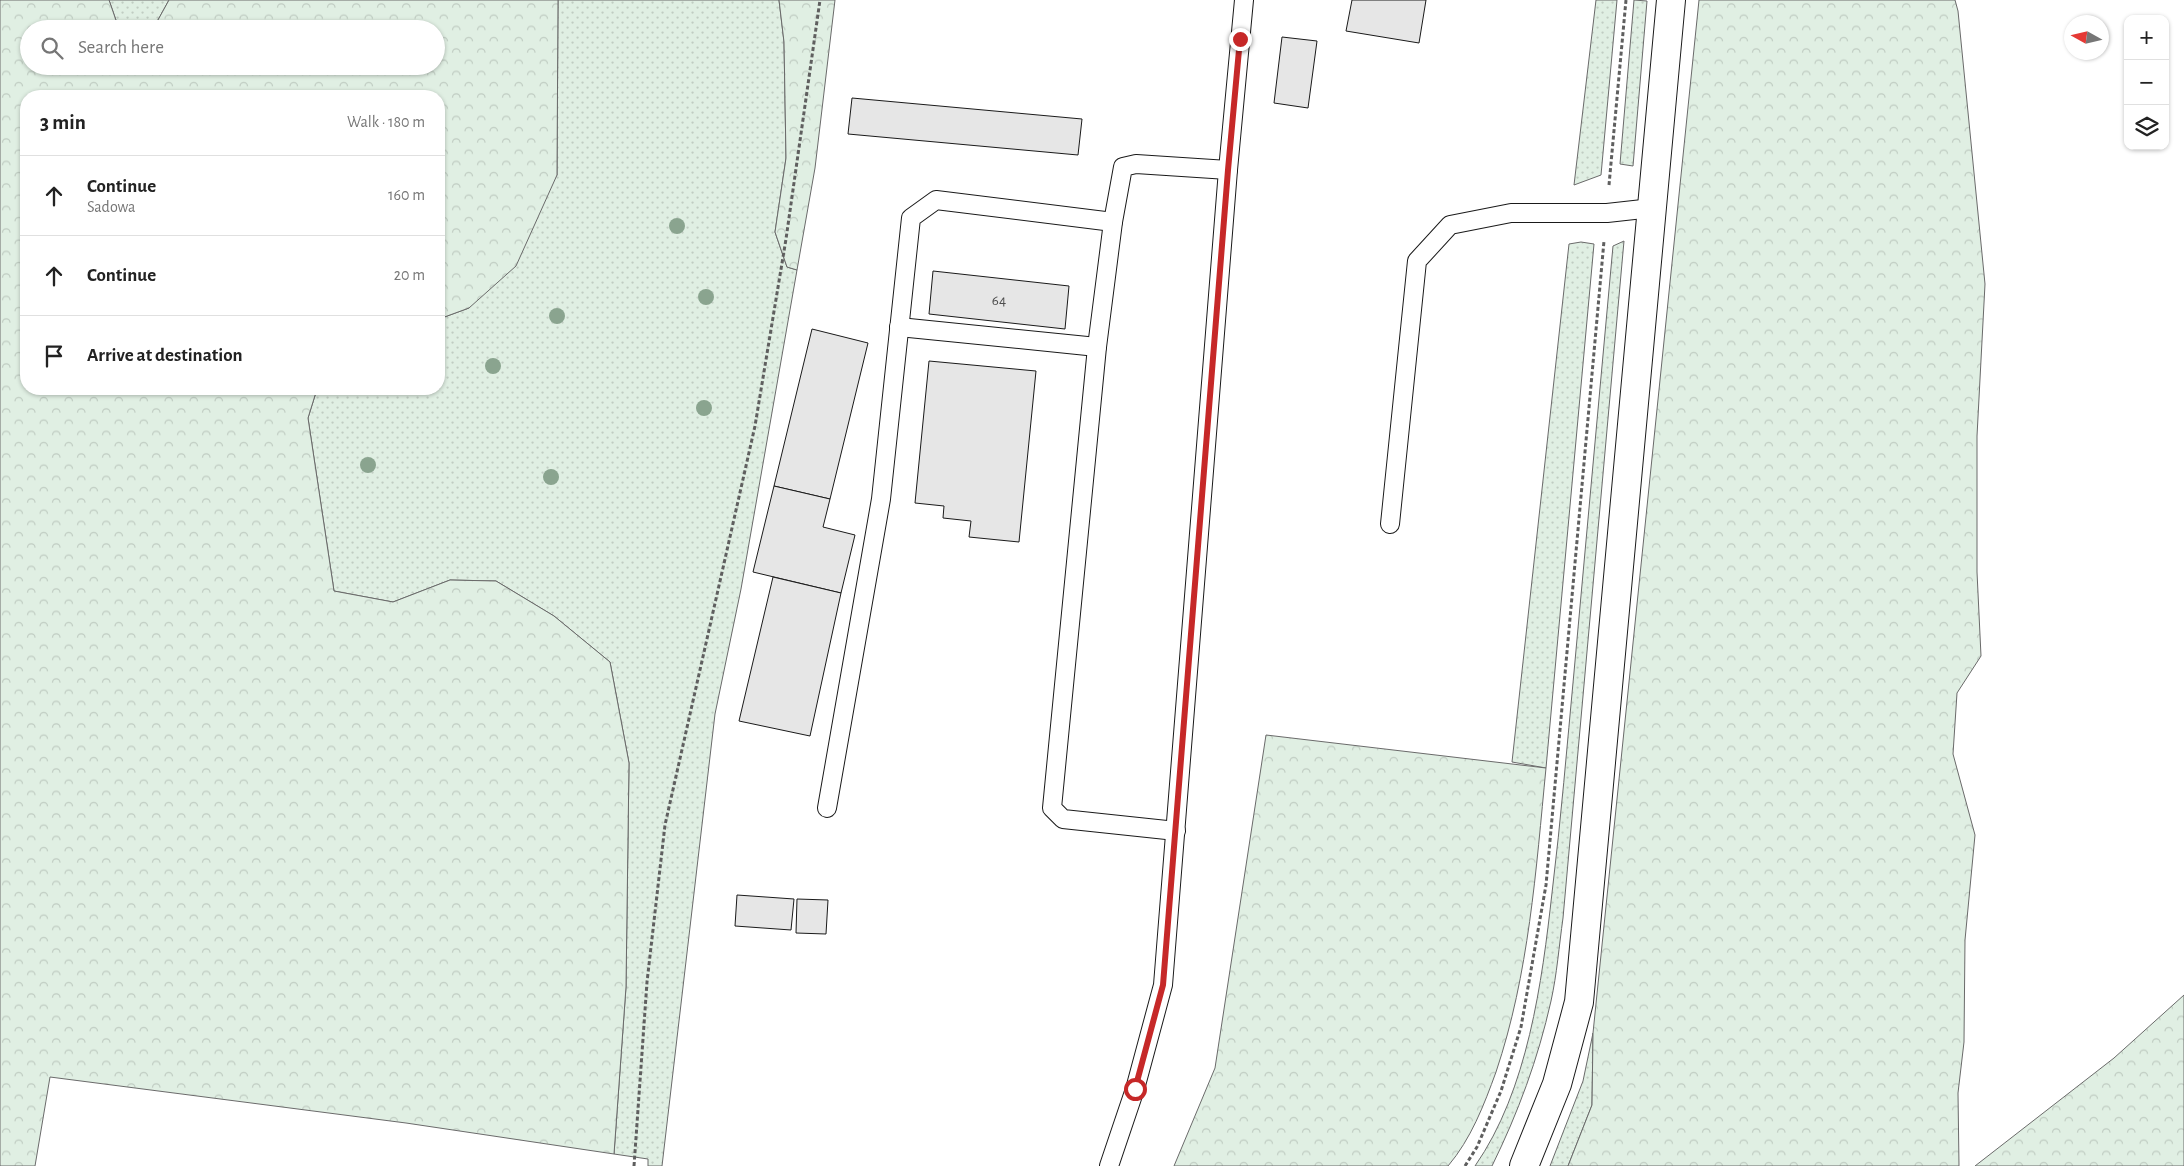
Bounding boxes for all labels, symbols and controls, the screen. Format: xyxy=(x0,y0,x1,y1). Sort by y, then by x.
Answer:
north arrow xyxy=(2064,15,2109,60)
map controls xyxy=(2124,15,2169,150)
button: + xyxy=(2124,15,2169,60)
search box xyxy=(20,20,445,75)
route end xyxy=(1229,28,1252,51)
icon: search xyxy=(38,34,66,62)
text: Search here xyxy=(78,38,164,57)
button: − xyxy=(2124,60,2169,105)
button: layers xyxy=(2124,105,2169,150)
text: 3 min xyxy=(40,112,86,133)
text: Walk · 180 m xyxy=(347,114,425,130)
text: Continue xyxy=(87,177,156,196)
icon: ahead xyxy=(40,182,68,210)
text: 160 m xyxy=(388,187,425,203)
text: Sadowa xyxy=(87,199,135,215)
icon: ahead xyxy=(40,262,68,290)
text: Continue xyxy=(87,266,156,285)
text: 20 m xyxy=(394,267,425,283)
house number: 64 xyxy=(992,293,1006,308)
icon: arrive xyxy=(40,342,68,370)
text: Arrive at destination xyxy=(87,346,243,365)
route start xyxy=(1124,1078,1147,1101)

